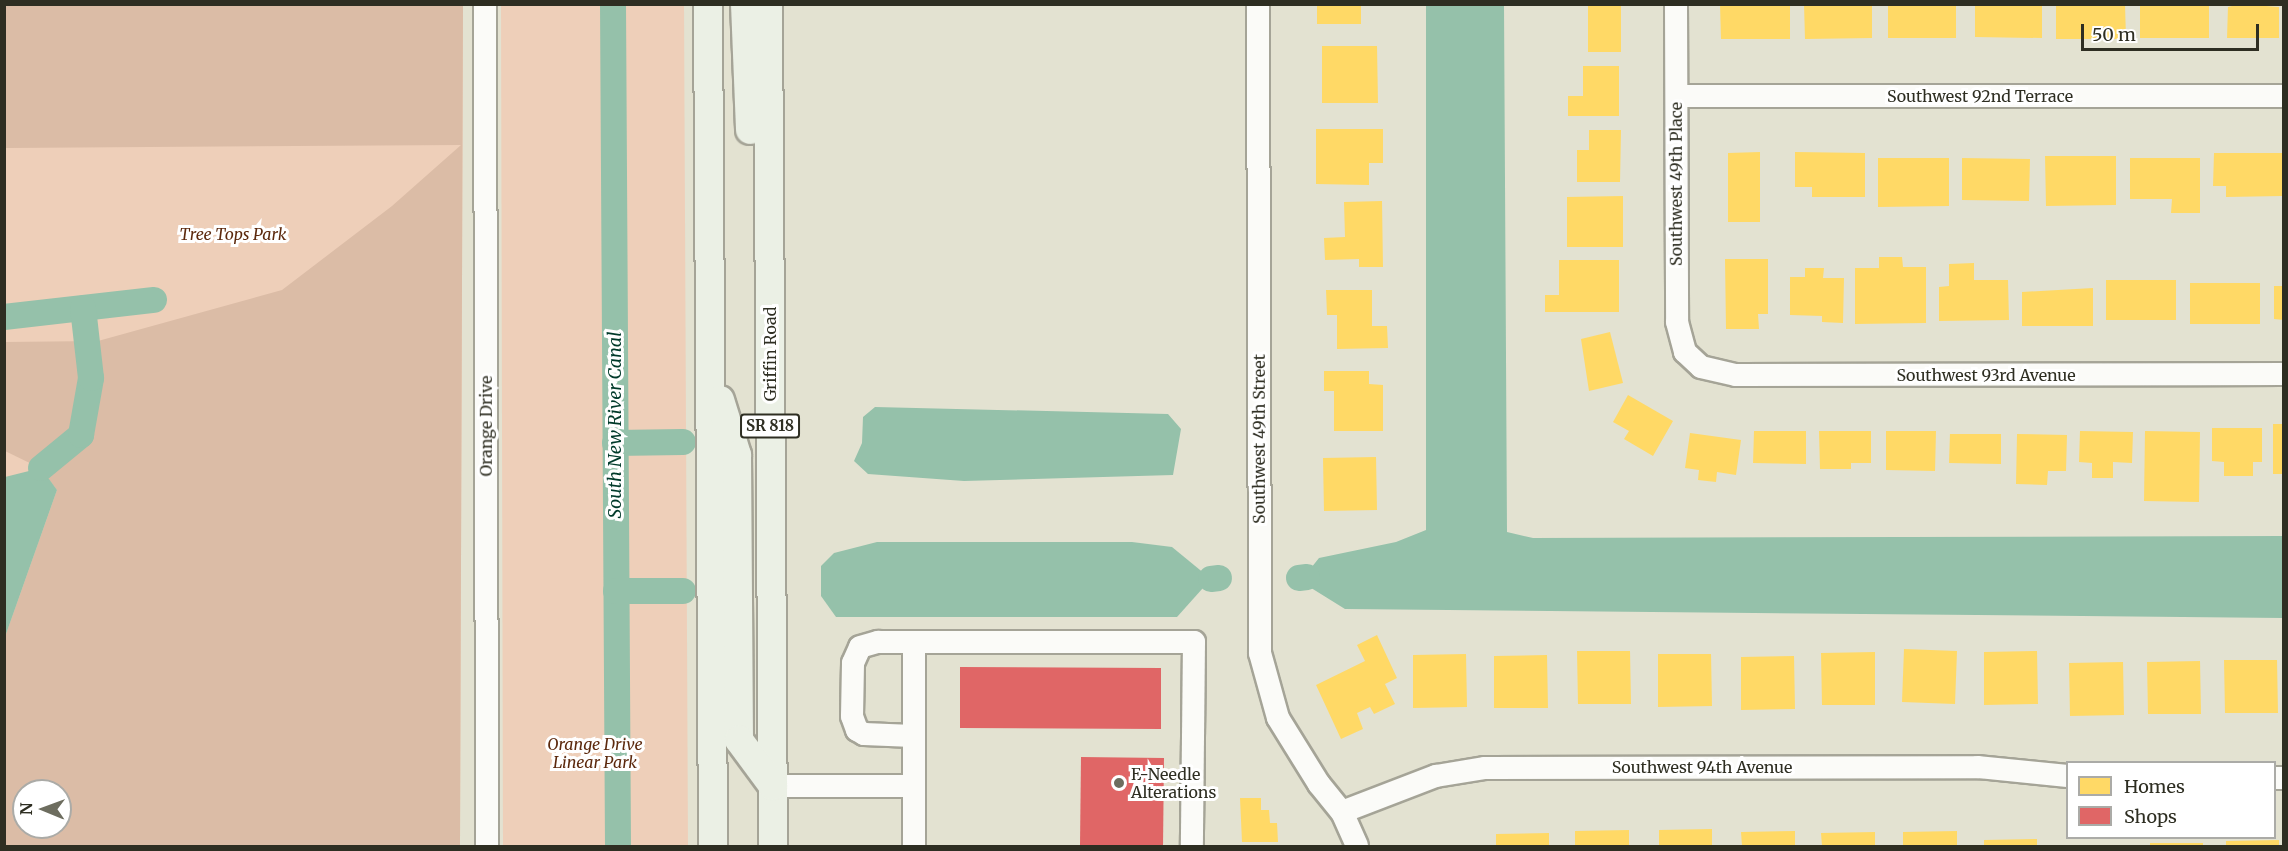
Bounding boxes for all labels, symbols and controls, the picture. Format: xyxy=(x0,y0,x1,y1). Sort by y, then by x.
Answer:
scale bar xyxy=(2084,12,2262,50)
text: 50 m xyxy=(2092,23,2136,46)
street label: Southwest 92nd Terrace xyxy=(1887,86,2073,106)
street label: Southwest 49th Place xyxy=(1666,102,1686,266)
park label: Tree Tops Park xyxy=(180,224,286,244)
street label: Griffin Road xyxy=(760,307,780,401)
water label: South New River Canal xyxy=(604,331,626,519)
street label: Southwest 49th Street xyxy=(1249,354,1269,524)
street label: Southwest 93rd Avenue xyxy=(1896,365,2076,385)
street label: Orange Drive xyxy=(476,376,496,476)
road number: SR 818 xyxy=(740,414,800,438)
park label: Orange Drive Linear Park xyxy=(547,734,643,772)
street label: Southwest 94th Avenue xyxy=(1612,757,1792,777)
legend xyxy=(2066,761,2276,839)
place label: E-Needle Alterations xyxy=(1131,764,1216,802)
text: Homes xyxy=(2124,775,2185,798)
marker: E-Needle Alterations xyxy=(1112,776,1126,790)
north arrow xyxy=(12,779,72,839)
text: N xyxy=(16,802,36,815)
text: Shops xyxy=(2124,805,2177,828)

